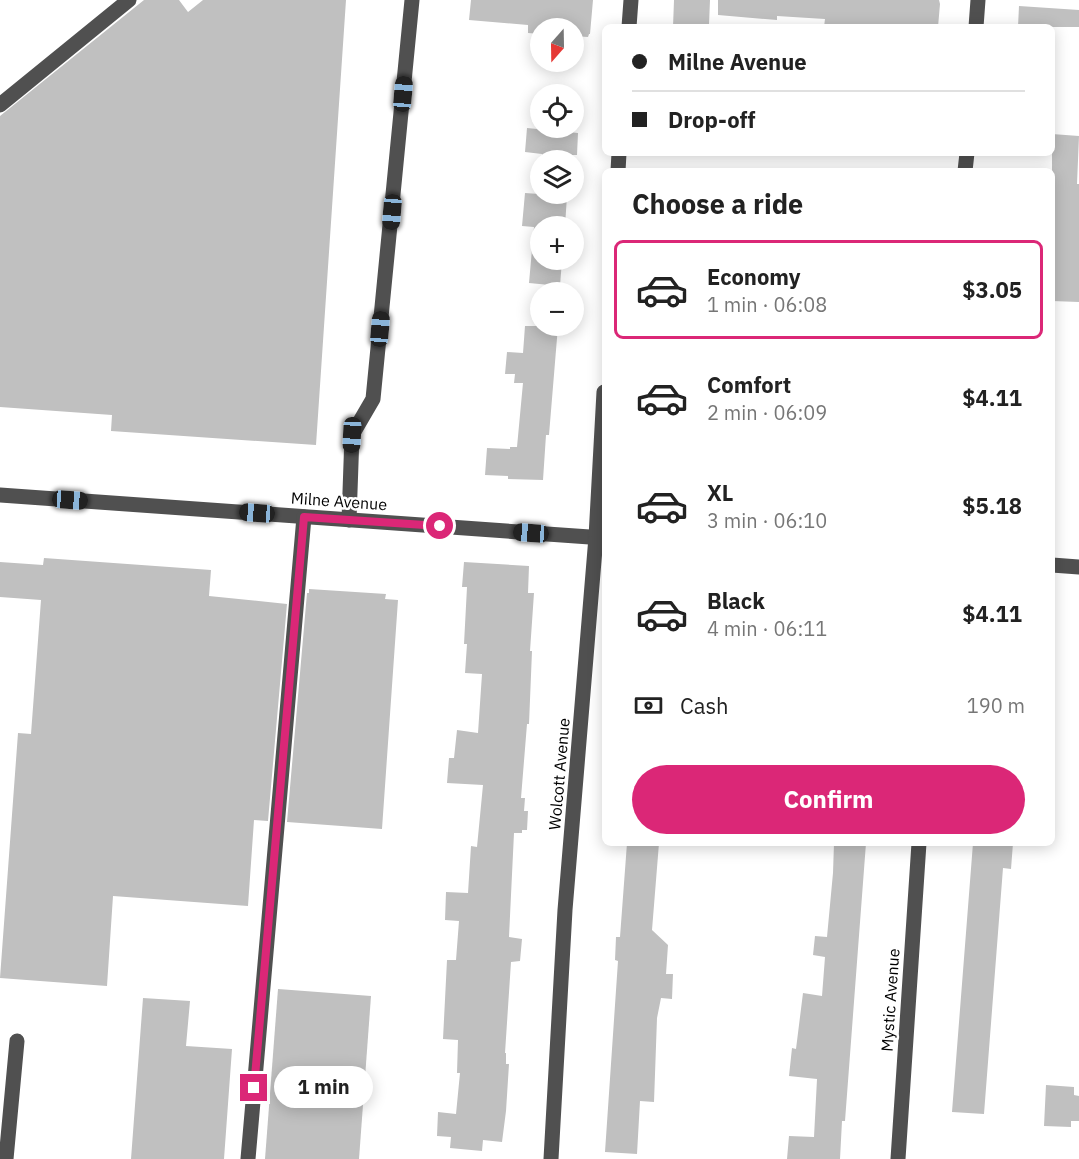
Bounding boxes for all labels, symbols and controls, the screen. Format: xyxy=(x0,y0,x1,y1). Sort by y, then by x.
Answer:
north arrow xyxy=(530,18,584,72)
map controls xyxy=(530,18,584,336)
text: Milne Avenue xyxy=(668,47,807,76)
car xyxy=(392,75,414,113)
button: locate xyxy=(530,84,584,138)
text: Drop-off xyxy=(668,105,755,134)
button: layers xyxy=(530,150,584,204)
text: Choose a ride xyxy=(632,186,803,221)
car xyxy=(381,193,403,231)
button: + xyxy=(530,216,584,270)
text: Economy xyxy=(707,262,801,291)
icon: car xyxy=(635,263,689,317)
text: $3.05 xyxy=(962,275,1022,304)
button: − xyxy=(530,282,584,336)
text: 1 min · 06:08 xyxy=(707,291,827,318)
car xyxy=(369,310,391,348)
text: Comfort xyxy=(707,370,791,399)
icon: car xyxy=(635,371,689,425)
text: $4.11 xyxy=(962,383,1022,412)
text: 2 min · 06:09 xyxy=(707,399,827,426)
car xyxy=(342,417,362,453)
text: XL xyxy=(707,478,733,507)
icon: car xyxy=(635,479,689,533)
street label: Milne Avenue xyxy=(290,488,388,514)
car xyxy=(51,490,89,510)
text: $5.18 xyxy=(962,491,1022,520)
car xyxy=(238,503,276,523)
text: 3 min · 06:10 xyxy=(707,507,827,534)
route start xyxy=(426,512,453,539)
car xyxy=(512,523,550,543)
text: Black xyxy=(707,586,765,615)
icon: car xyxy=(635,587,689,641)
text: $4.11 xyxy=(962,599,1022,628)
text: 4 min · 06:11 xyxy=(707,615,827,642)
icon: cash xyxy=(632,689,665,722)
text: Cash xyxy=(680,691,729,720)
text: 190 m xyxy=(967,692,1025,719)
street label: Wolcott Avenue xyxy=(544,717,574,831)
button: Confirm xyxy=(632,765,1025,834)
street label: Mystic Avenue xyxy=(876,947,904,1052)
callout: 1 min xyxy=(275,1067,374,1109)
text: 1 min xyxy=(297,1073,350,1100)
route end xyxy=(240,1074,267,1101)

